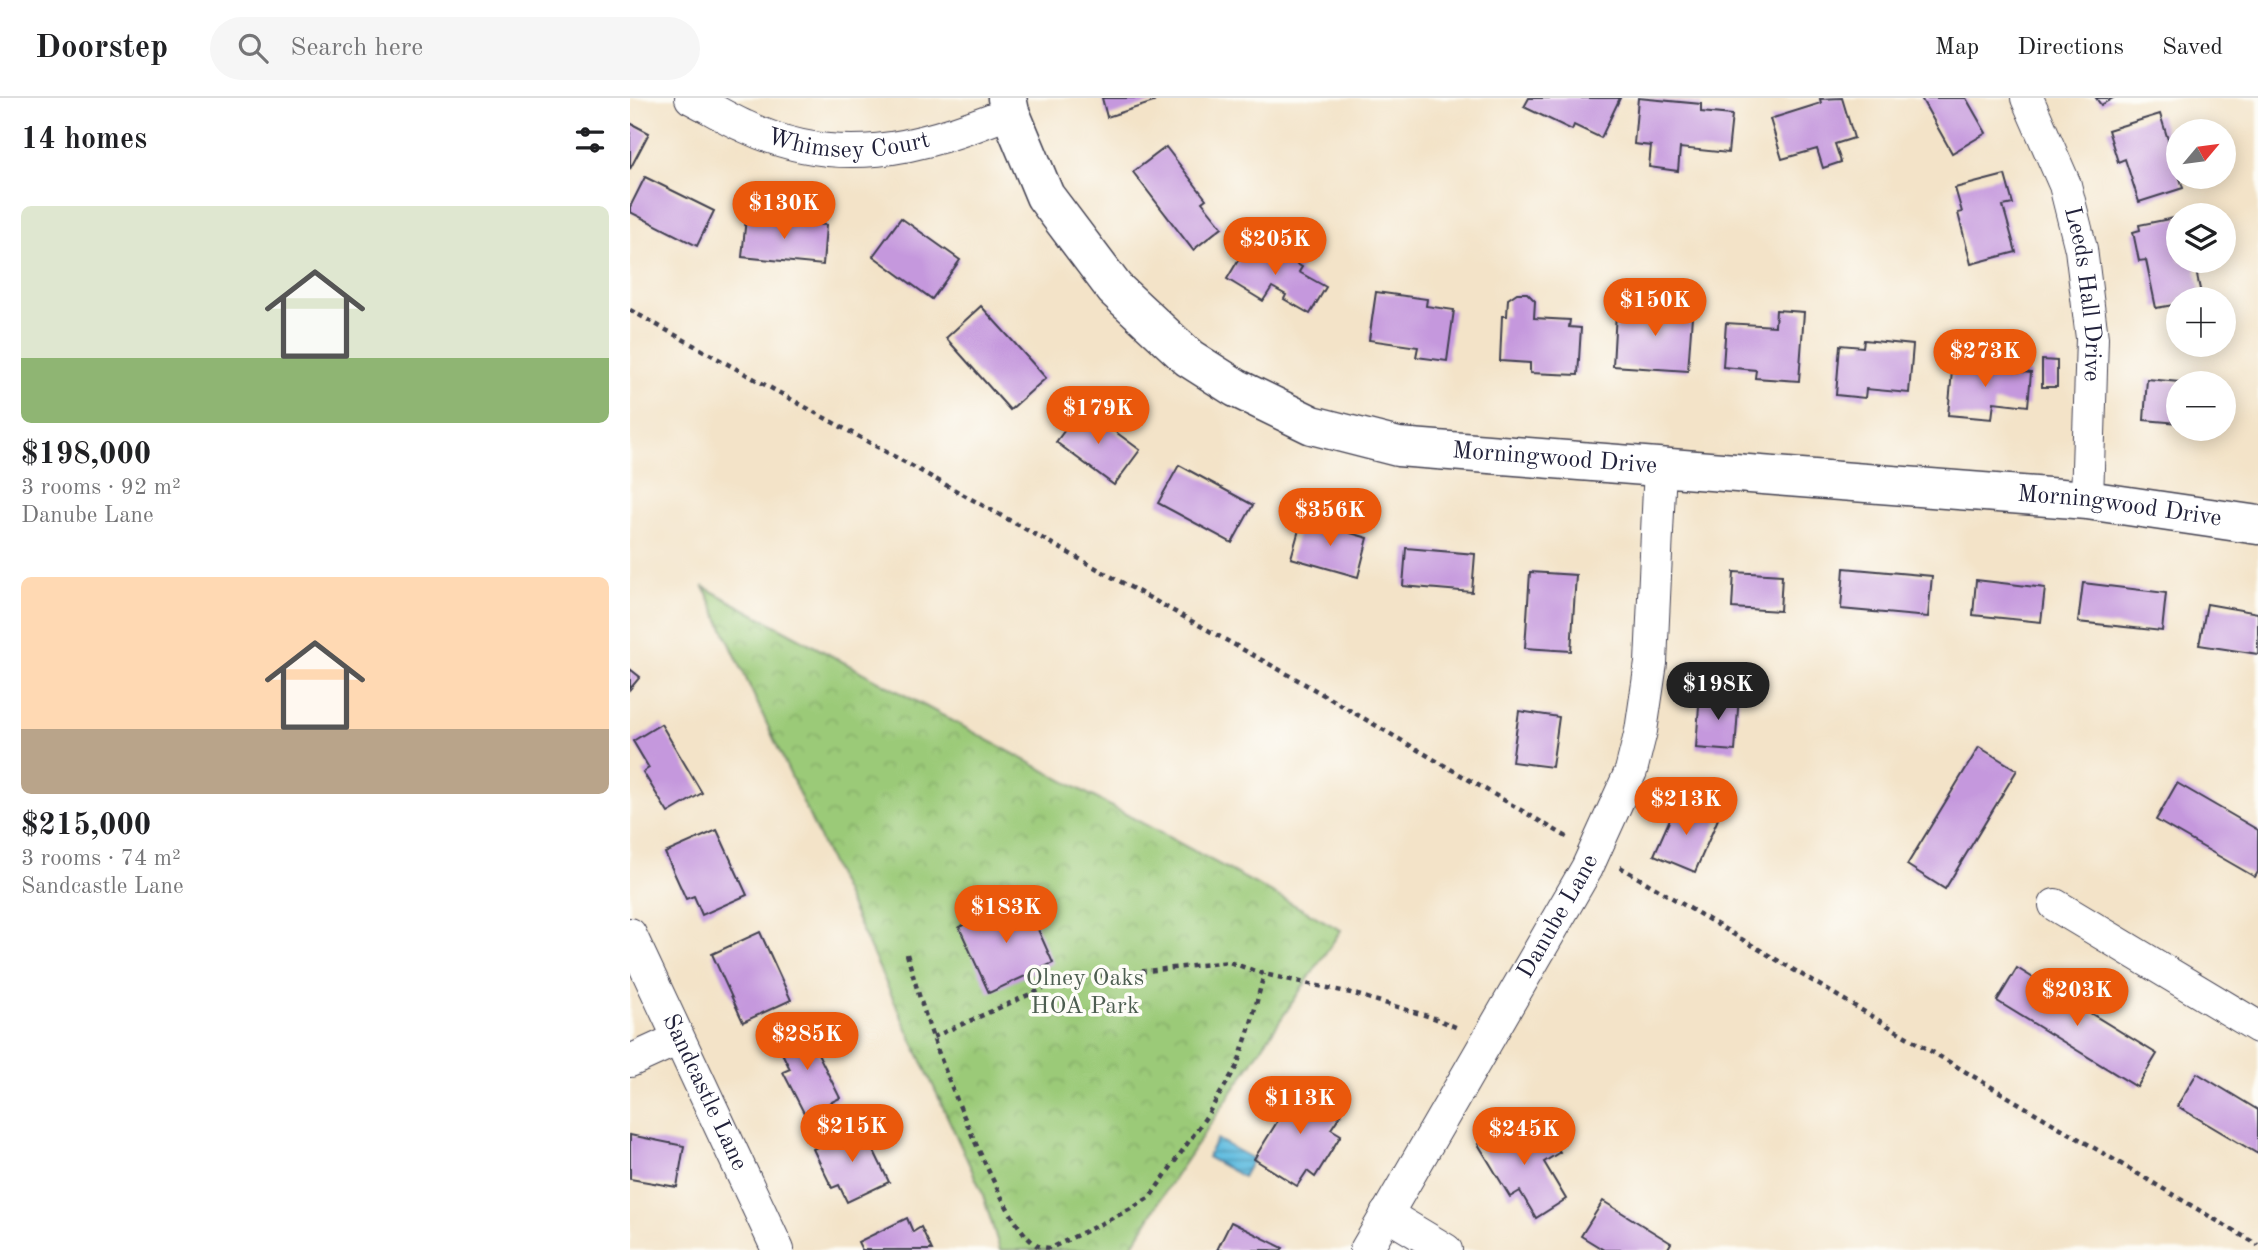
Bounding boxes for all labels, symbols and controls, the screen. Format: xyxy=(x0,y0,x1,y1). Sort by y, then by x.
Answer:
search box xyxy=(210,17,700,80)
icon: search xyxy=(234,29,272,67)
text: Doorstep xyxy=(35,32,168,65)
text: Search here xyxy=(290,35,423,61)
text: Map xyxy=(1935,36,1979,60)
text: Directions xyxy=(2017,36,2124,60)
text: Saved xyxy=(2162,36,2223,60)
north arrow xyxy=(2166,119,2236,189)
map controls xyxy=(2166,119,2236,441)
icon: filters xyxy=(571,121,609,159)
text: 14 homes xyxy=(21,125,147,155)
street label: Whimsey Court xyxy=(764,125,932,163)
pin: $130K xyxy=(735,181,833,241)
text: $130K xyxy=(748,192,820,215)
button: layers xyxy=(2166,203,2236,273)
street label: Leeds Hall Drive xyxy=(2059,204,2104,382)
pin: $205K xyxy=(1226,218,1324,277)
text: $205K xyxy=(1239,228,1311,251)
icon: home xyxy=(252,251,378,377)
pin: $150K xyxy=(1606,278,1704,338)
button: + xyxy=(2166,287,2236,357)
text: $150K xyxy=(1619,289,1691,312)
pin: $273K xyxy=(1936,330,2034,389)
text: $273K xyxy=(1949,340,2021,363)
button: − xyxy=(2166,371,2236,441)
pin: $179K xyxy=(1049,386,1147,446)
text: $179K xyxy=(1062,397,1134,420)
street label: Morningwood Drive xyxy=(1451,439,1658,479)
text: $198,000 xyxy=(21,440,151,470)
text: 3 rooms · 92 m² xyxy=(21,476,181,499)
street label: Morningwood Drive xyxy=(2017,483,2223,532)
pin: $356K xyxy=(1281,489,1379,548)
text: $356K xyxy=(1294,499,1366,522)
text: Danube Lane xyxy=(21,504,154,527)
icon: home xyxy=(252,622,378,748)
pin: $198K xyxy=(1669,662,1767,722)
text: $198K xyxy=(1682,673,1754,696)
pin: $213K xyxy=(1637,778,1735,837)
text: $213K xyxy=(1650,788,1722,811)
text: $215,000 xyxy=(21,811,151,841)
text: 3 rooms · 74 m² xyxy=(21,847,181,870)
street label: Danube Lane xyxy=(1514,851,1603,983)
text: Sandcastle Lane xyxy=(21,875,183,898)
pin: $183K xyxy=(957,886,1055,945)
text: $183K xyxy=(970,896,1042,919)
park label: Olney Oaks HOA Park xyxy=(1026,967,1144,1019)
pin: $203K xyxy=(2028,968,2126,1028)
text: $203K xyxy=(2041,979,2113,1002)
street label: Sandcastle Lane xyxy=(657,1011,751,1174)
pin: $285K xyxy=(758,1012,856,1072)
text: $285K xyxy=(771,1023,843,1046)
pin: $113K xyxy=(1251,1076,1349,1136)
text: $113K xyxy=(1264,1087,1336,1110)
pin: $215K xyxy=(803,1104,901,1164)
pin: $245K xyxy=(1475,1108,1573,1167)
text: $215K xyxy=(816,1115,888,1138)
text: $245K xyxy=(1488,1118,1560,1141)

